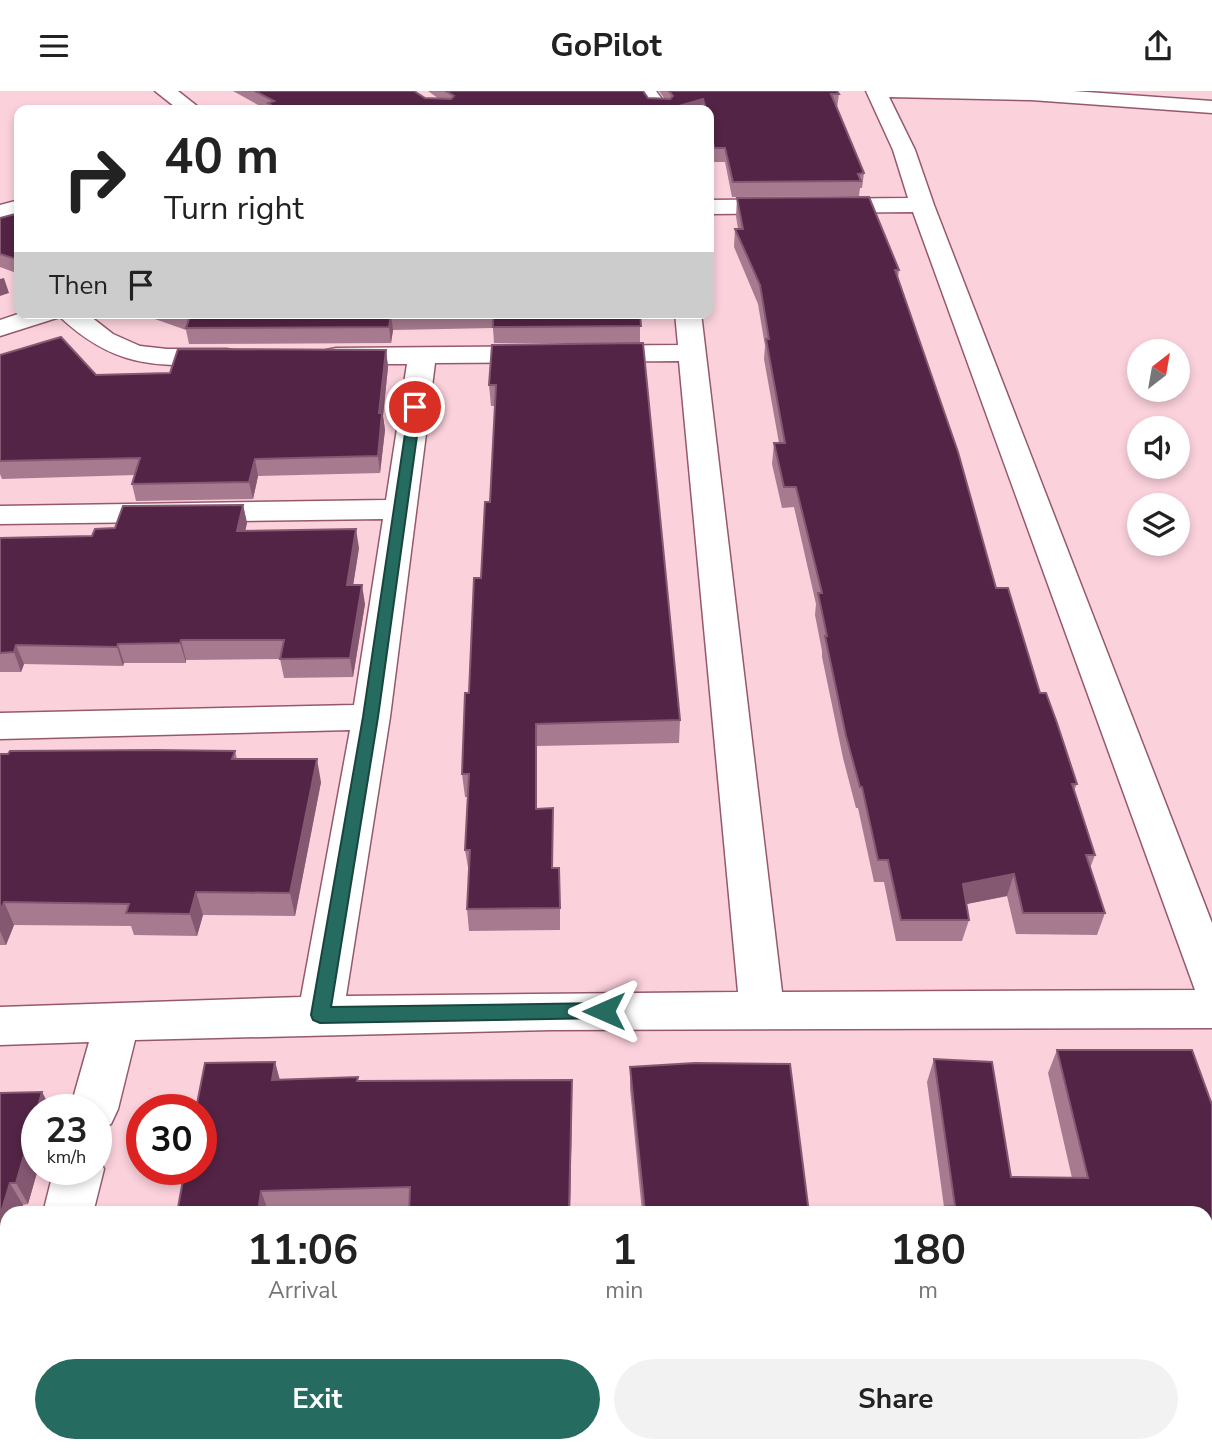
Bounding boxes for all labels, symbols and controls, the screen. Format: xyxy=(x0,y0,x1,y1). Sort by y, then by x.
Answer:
text: GoPilot xyxy=(550,24,662,67)
icon: menu xyxy=(35,27,73,65)
icon: share xyxy=(1139,27,1177,65)
text: 40 m xyxy=(164,123,279,190)
icon: right xyxy=(49,133,140,224)
text: Turn right xyxy=(164,187,304,230)
icon: arrive xyxy=(122,266,160,304)
text: Then xyxy=(49,268,108,303)
north arrow xyxy=(1127,339,1190,403)
map controls xyxy=(1127,339,1190,556)
pin xyxy=(385,377,445,437)
icon: arrive xyxy=(396,388,434,426)
button: sound xyxy=(1127,416,1190,479)
button: layers xyxy=(1127,493,1190,556)
position arrow xyxy=(567,974,641,1048)
speed limit sign: 30 xyxy=(126,1094,217,1185)
text: 23 xyxy=(45,1107,88,1154)
text: km/h xyxy=(47,1145,86,1169)
text: 11:06 xyxy=(247,1222,358,1279)
text: 1 xyxy=(612,1222,637,1279)
text: 180 xyxy=(890,1222,966,1279)
text: Arrival xyxy=(268,1275,337,1306)
text: min xyxy=(605,1275,643,1306)
text: m xyxy=(918,1275,938,1306)
button: Exit xyxy=(35,1359,600,1439)
button: Share xyxy=(614,1359,1178,1439)

